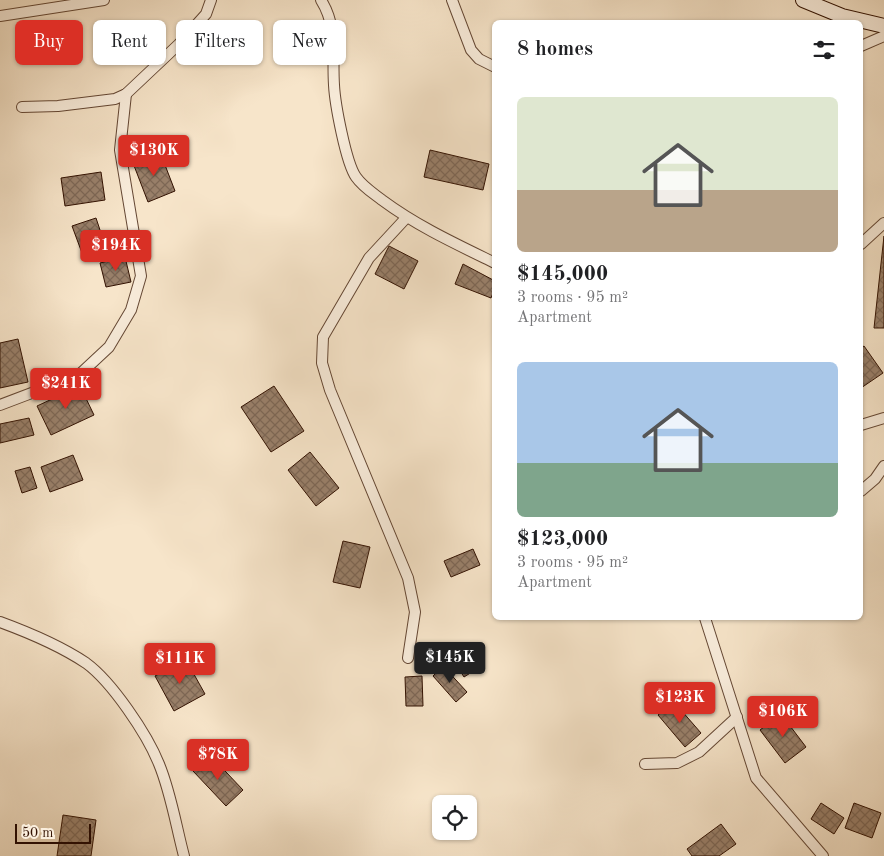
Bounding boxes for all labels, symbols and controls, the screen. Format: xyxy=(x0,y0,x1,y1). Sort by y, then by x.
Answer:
chip: Buy xyxy=(15,20,83,65)
chip: Rent xyxy=(93,20,166,65)
chip: Filters xyxy=(176,20,263,65)
chip: New xyxy=(273,20,346,65)
icon: filters xyxy=(810,36,838,64)
text: 8 homes xyxy=(517,39,593,60)
icon: home xyxy=(633,130,723,220)
pin: $130K xyxy=(119,134,189,177)
text: $130K xyxy=(129,143,179,159)
pin: $194K xyxy=(81,230,151,272)
text: $194K xyxy=(91,238,141,254)
text: $145,000 xyxy=(517,264,608,285)
text: 3 rooms · 95 m² xyxy=(517,290,628,306)
text: Apartment xyxy=(517,310,592,326)
pin: $241K xyxy=(31,368,101,410)
text: $241K xyxy=(41,376,91,392)
icon: home xyxy=(633,395,723,485)
text: $123,000 xyxy=(517,529,608,550)
text: 3 rooms · 95 m² xyxy=(517,555,628,571)
text: Apartment xyxy=(517,575,592,591)
pin: $111K xyxy=(145,642,215,685)
pin: $145K xyxy=(415,642,485,684)
text: $145K xyxy=(425,650,475,666)
text: $111K xyxy=(155,651,205,667)
pin: $123K xyxy=(645,682,715,724)
text: $123K xyxy=(655,690,705,706)
pin: $106K xyxy=(748,696,818,738)
text: $106K xyxy=(758,704,808,720)
pin: $78K xyxy=(188,738,248,781)
text: $78K xyxy=(198,747,238,763)
map controls xyxy=(432,795,477,840)
button: locate xyxy=(432,795,477,840)
scale bar xyxy=(15,821,91,844)
text: 50 m xyxy=(22,826,53,840)

